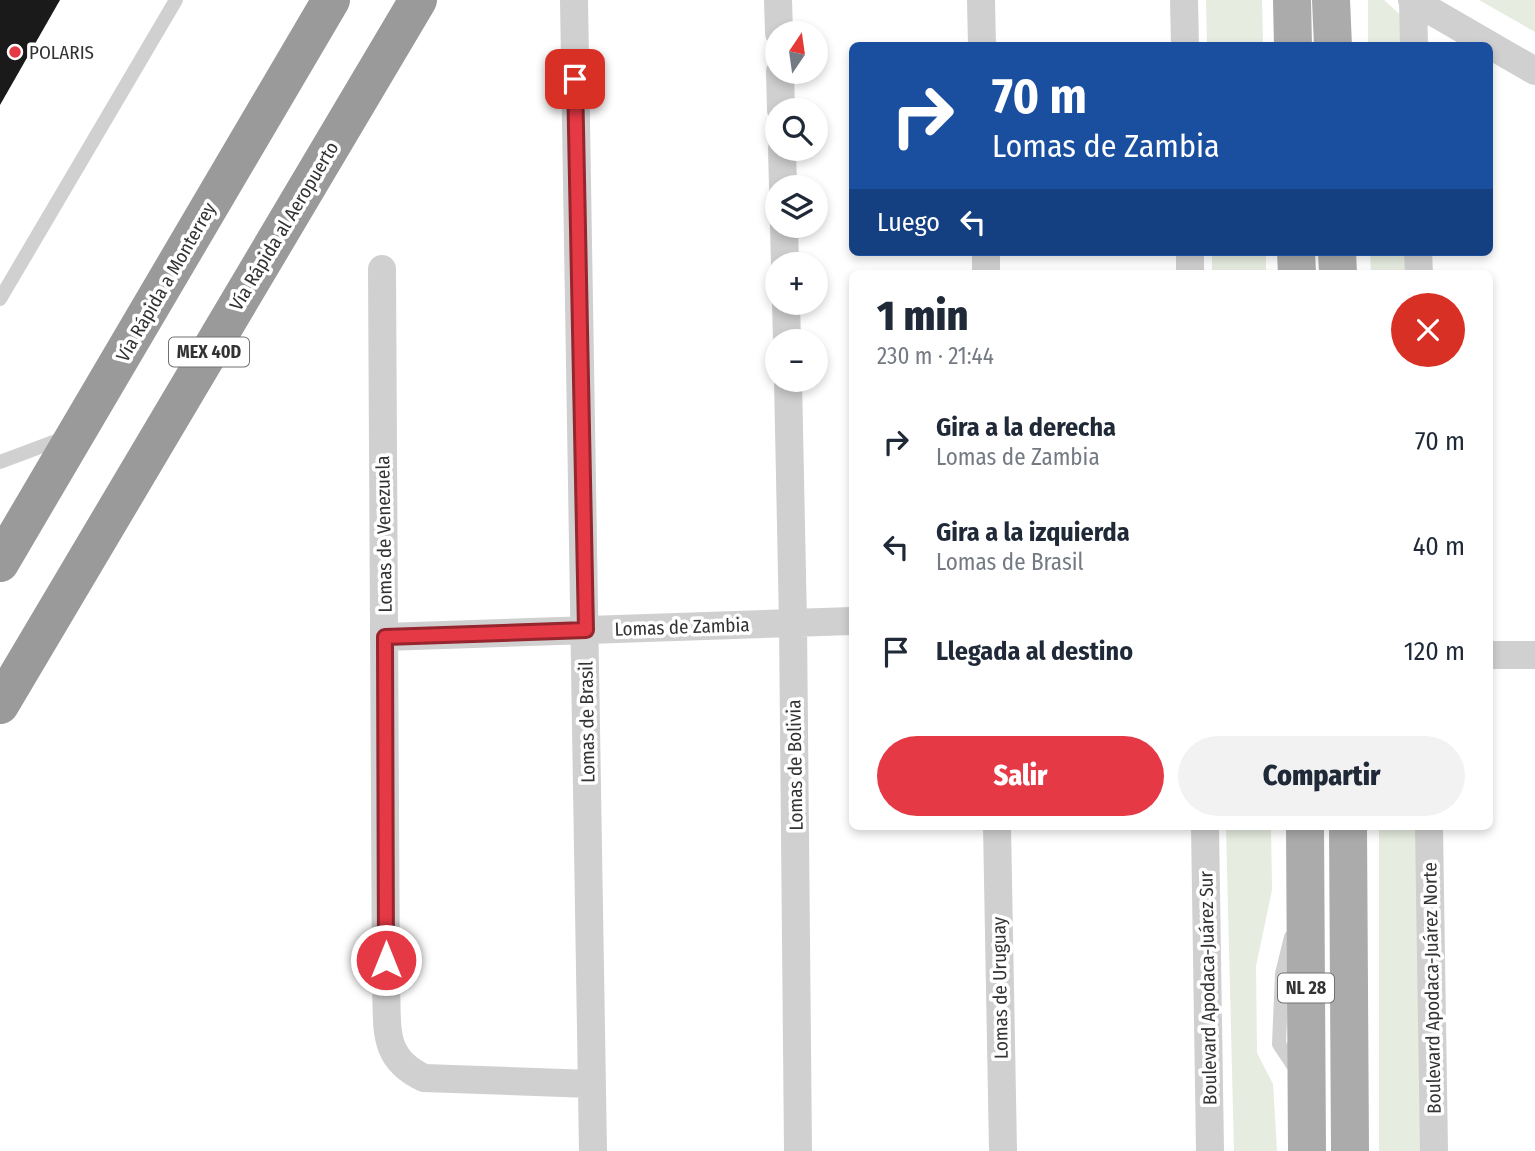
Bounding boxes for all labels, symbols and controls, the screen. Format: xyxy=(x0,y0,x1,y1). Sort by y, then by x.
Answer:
north arrow xyxy=(765,21,828,84)
map controls xyxy=(765,21,828,392)
place label: POLARIS xyxy=(29,41,94,64)
marker: POLARIS xyxy=(7,44,23,60)
pin xyxy=(545,49,605,109)
icon: arrive xyxy=(556,60,594,98)
text: 70 m xyxy=(992,67,1087,126)
icon: right xyxy=(877,70,968,161)
button: search xyxy=(765,98,828,161)
text: Lomas de Zambia xyxy=(992,127,1220,165)
street label: Vía Rápida al Aeropuerto xyxy=(224,137,344,315)
button: layers xyxy=(765,175,828,238)
street label: Vía Rápida a Monterrey xyxy=(111,198,221,366)
icon: left xyxy=(954,203,992,241)
text: Luego xyxy=(877,207,940,238)
button: + xyxy=(765,252,828,315)
text: 1 min xyxy=(877,291,968,341)
button: close xyxy=(1391,293,1465,367)
button: − xyxy=(765,329,828,392)
road number: MEX 40D xyxy=(169,338,249,366)
text: 230 m · 21:44 xyxy=(877,342,994,370)
text: Gira a la derecha xyxy=(936,412,1116,443)
icon: right xyxy=(877,423,915,461)
text: 70 m xyxy=(1415,426,1465,457)
text: Lomas de Zambia xyxy=(936,443,1100,471)
street label: Lomas de Venezuela xyxy=(371,455,397,613)
text: Gira a la izquierda xyxy=(936,517,1130,548)
icon: left xyxy=(877,528,915,566)
text: 40 m xyxy=(1413,531,1465,562)
text: Lomas de Brasil xyxy=(936,548,1084,576)
street label: Lomas de Zambia xyxy=(614,613,750,641)
icon: arrive xyxy=(877,633,915,671)
text: Llegada al destino xyxy=(936,636,1133,667)
text: 120 m xyxy=(1404,636,1465,667)
street label: Lomas de Brasil xyxy=(574,661,600,783)
street label: Lomas de Bolivia xyxy=(782,699,808,831)
button: Salir xyxy=(877,736,1164,816)
button: Compartir xyxy=(1178,736,1465,816)
street label: Boulevard Apodaca-Juárez Norte xyxy=(1418,862,1446,1114)
street label: Boulevard Apodaca-Juárez Sur xyxy=(1194,870,1222,1105)
street label: Lomas de Uruguay xyxy=(987,916,1013,1059)
position arrow xyxy=(349,923,423,997)
road number: NL 28 xyxy=(1278,973,1334,1002)

